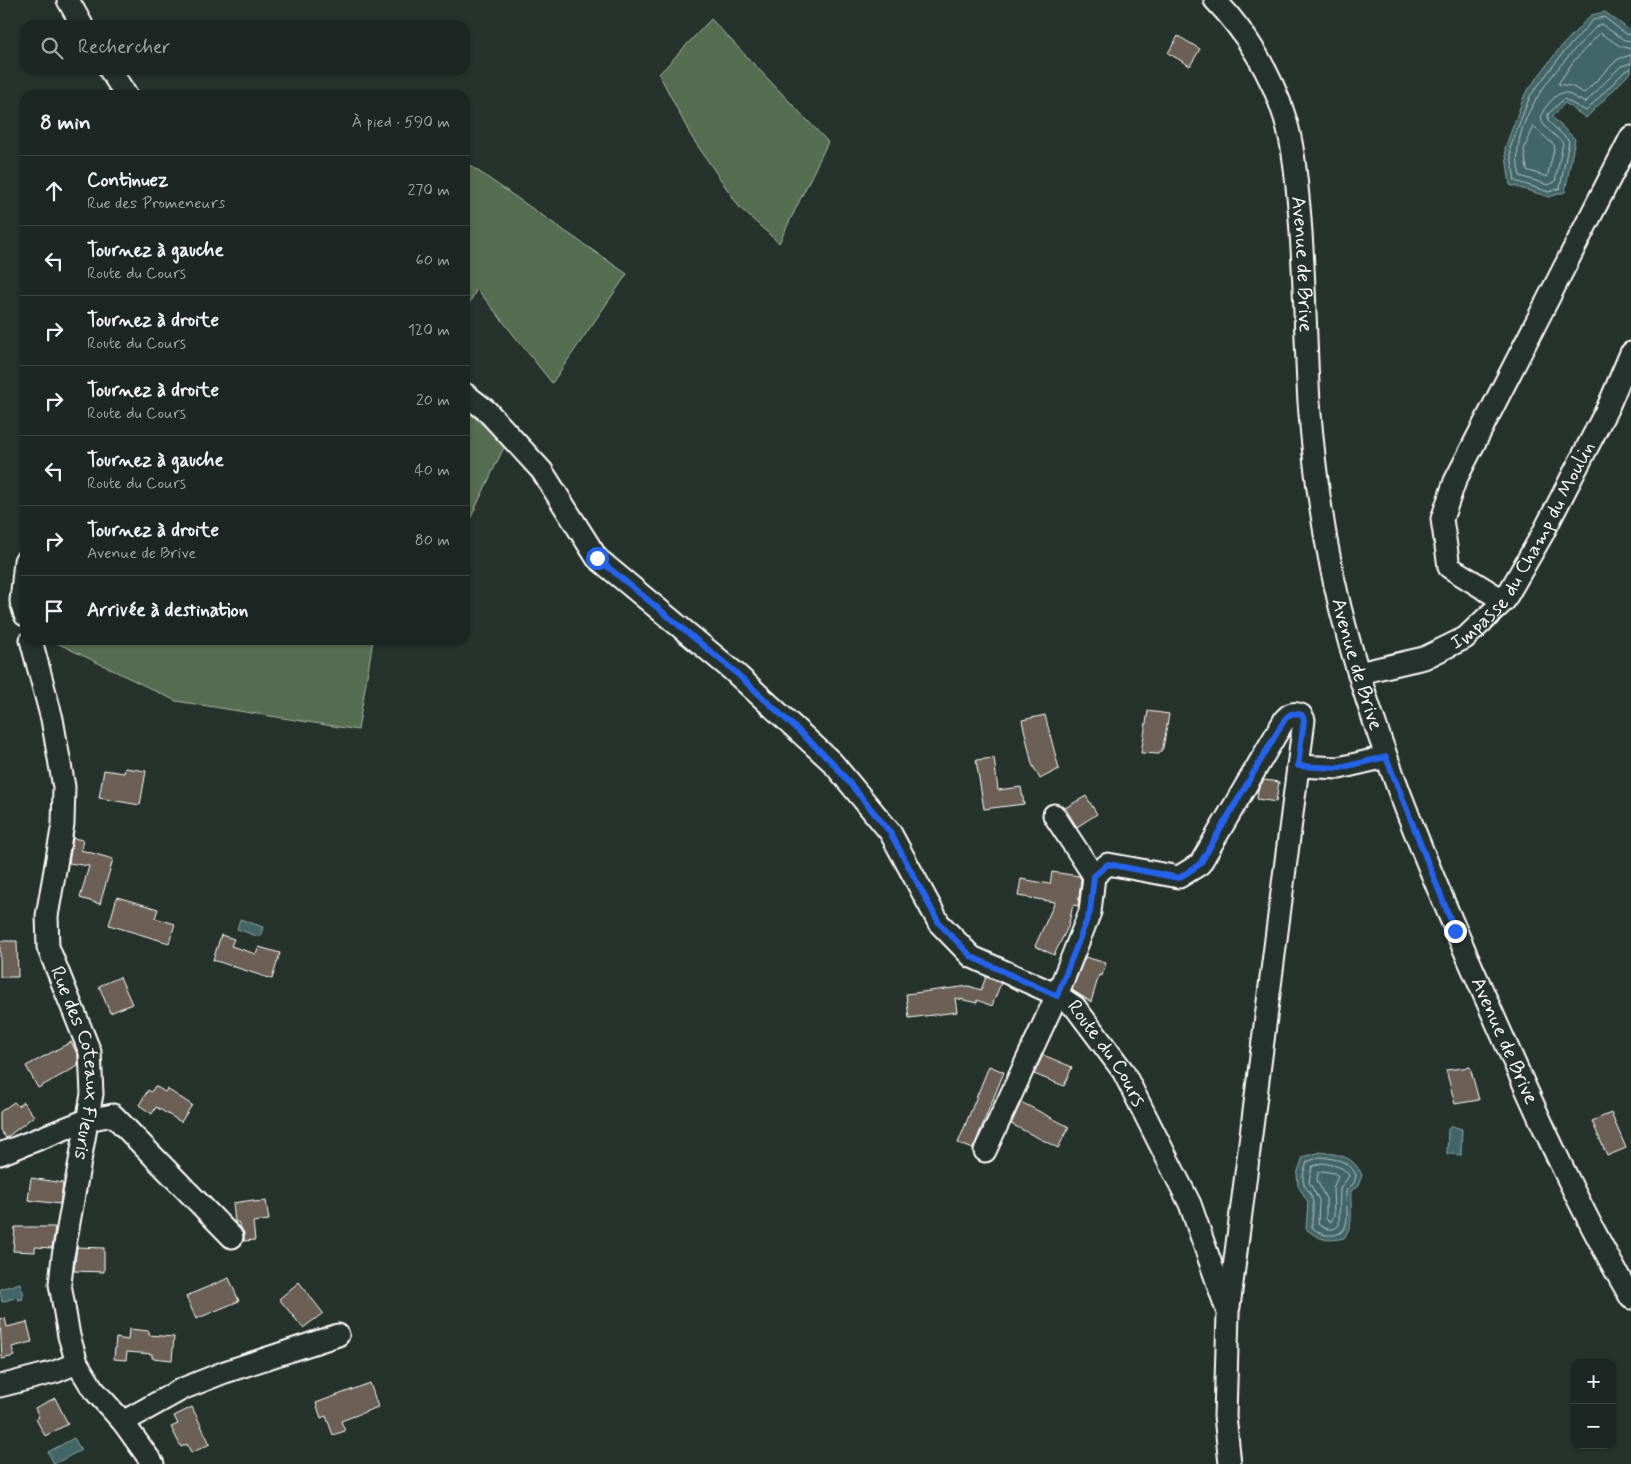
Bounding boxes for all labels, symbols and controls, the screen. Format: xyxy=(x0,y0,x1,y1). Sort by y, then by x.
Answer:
search box xyxy=(20,20,470,75)
icon: search xyxy=(38,34,66,62)
text: Rechercher xyxy=(78,35,170,60)
text: 8 min xyxy=(40,109,91,137)
text: À pied · 590 m xyxy=(352,112,450,133)
text: Continuez xyxy=(87,168,168,193)
icon: ahead xyxy=(40,177,68,205)
text: 270 m xyxy=(407,180,450,201)
text: Rue des Promeneurs xyxy=(87,193,225,214)
street label: Avenue de Brive xyxy=(1284,195,1319,333)
text: Tournez à gauche xyxy=(87,238,224,263)
icon: left xyxy=(40,247,68,275)
text: 60 m xyxy=(416,250,450,271)
text: Route du Cours xyxy=(87,263,186,284)
text: Tournez à droite xyxy=(87,308,219,333)
icon: right xyxy=(40,317,68,345)
text: 120 m xyxy=(408,320,450,341)
text: Route du Cours xyxy=(87,333,186,354)
text: Tournez à droite xyxy=(87,378,219,403)
icon: right xyxy=(40,387,68,415)
text: 20 m xyxy=(416,390,450,411)
text: Route du Cours xyxy=(87,403,186,424)
street label: Impasse du Champ du Moulin xyxy=(1446,437,1602,656)
text: Tournez à gauche xyxy=(87,448,224,473)
icon: left xyxy=(40,457,68,485)
text: 40 m xyxy=(414,460,450,481)
text: Route du Cours xyxy=(87,473,186,494)
text: Tournez à droite xyxy=(87,518,219,543)
icon: right xyxy=(40,527,68,555)
text: 80 m xyxy=(415,530,450,551)
text: Avenue de Brive xyxy=(87,543,196,564)
route start xyxy=(586,547,609,570)
street label: Avenue de Brive xyxy=(1325,595,1390,734)
icon: arrive xyxy=(40,597,68,625)
text: Arrivée à destination xyxy=(87,598,248,623)
route end xyxy=(1444,920,1467,943)
street label: Rue des Coteaux Fleuris xyxy=(44,962,106,1162)
street label: Avenue de Brive xyxy=(1464,973,1545,1109)
street label: Route du Cours xyxy=(1061,994,1152,1111)
map controls xyxy=(1571,1359,1616,1449)
button: + xyxy=(1571,1359,1616,1404)
button: − xyxy=(1571,1404,1616,1449)

